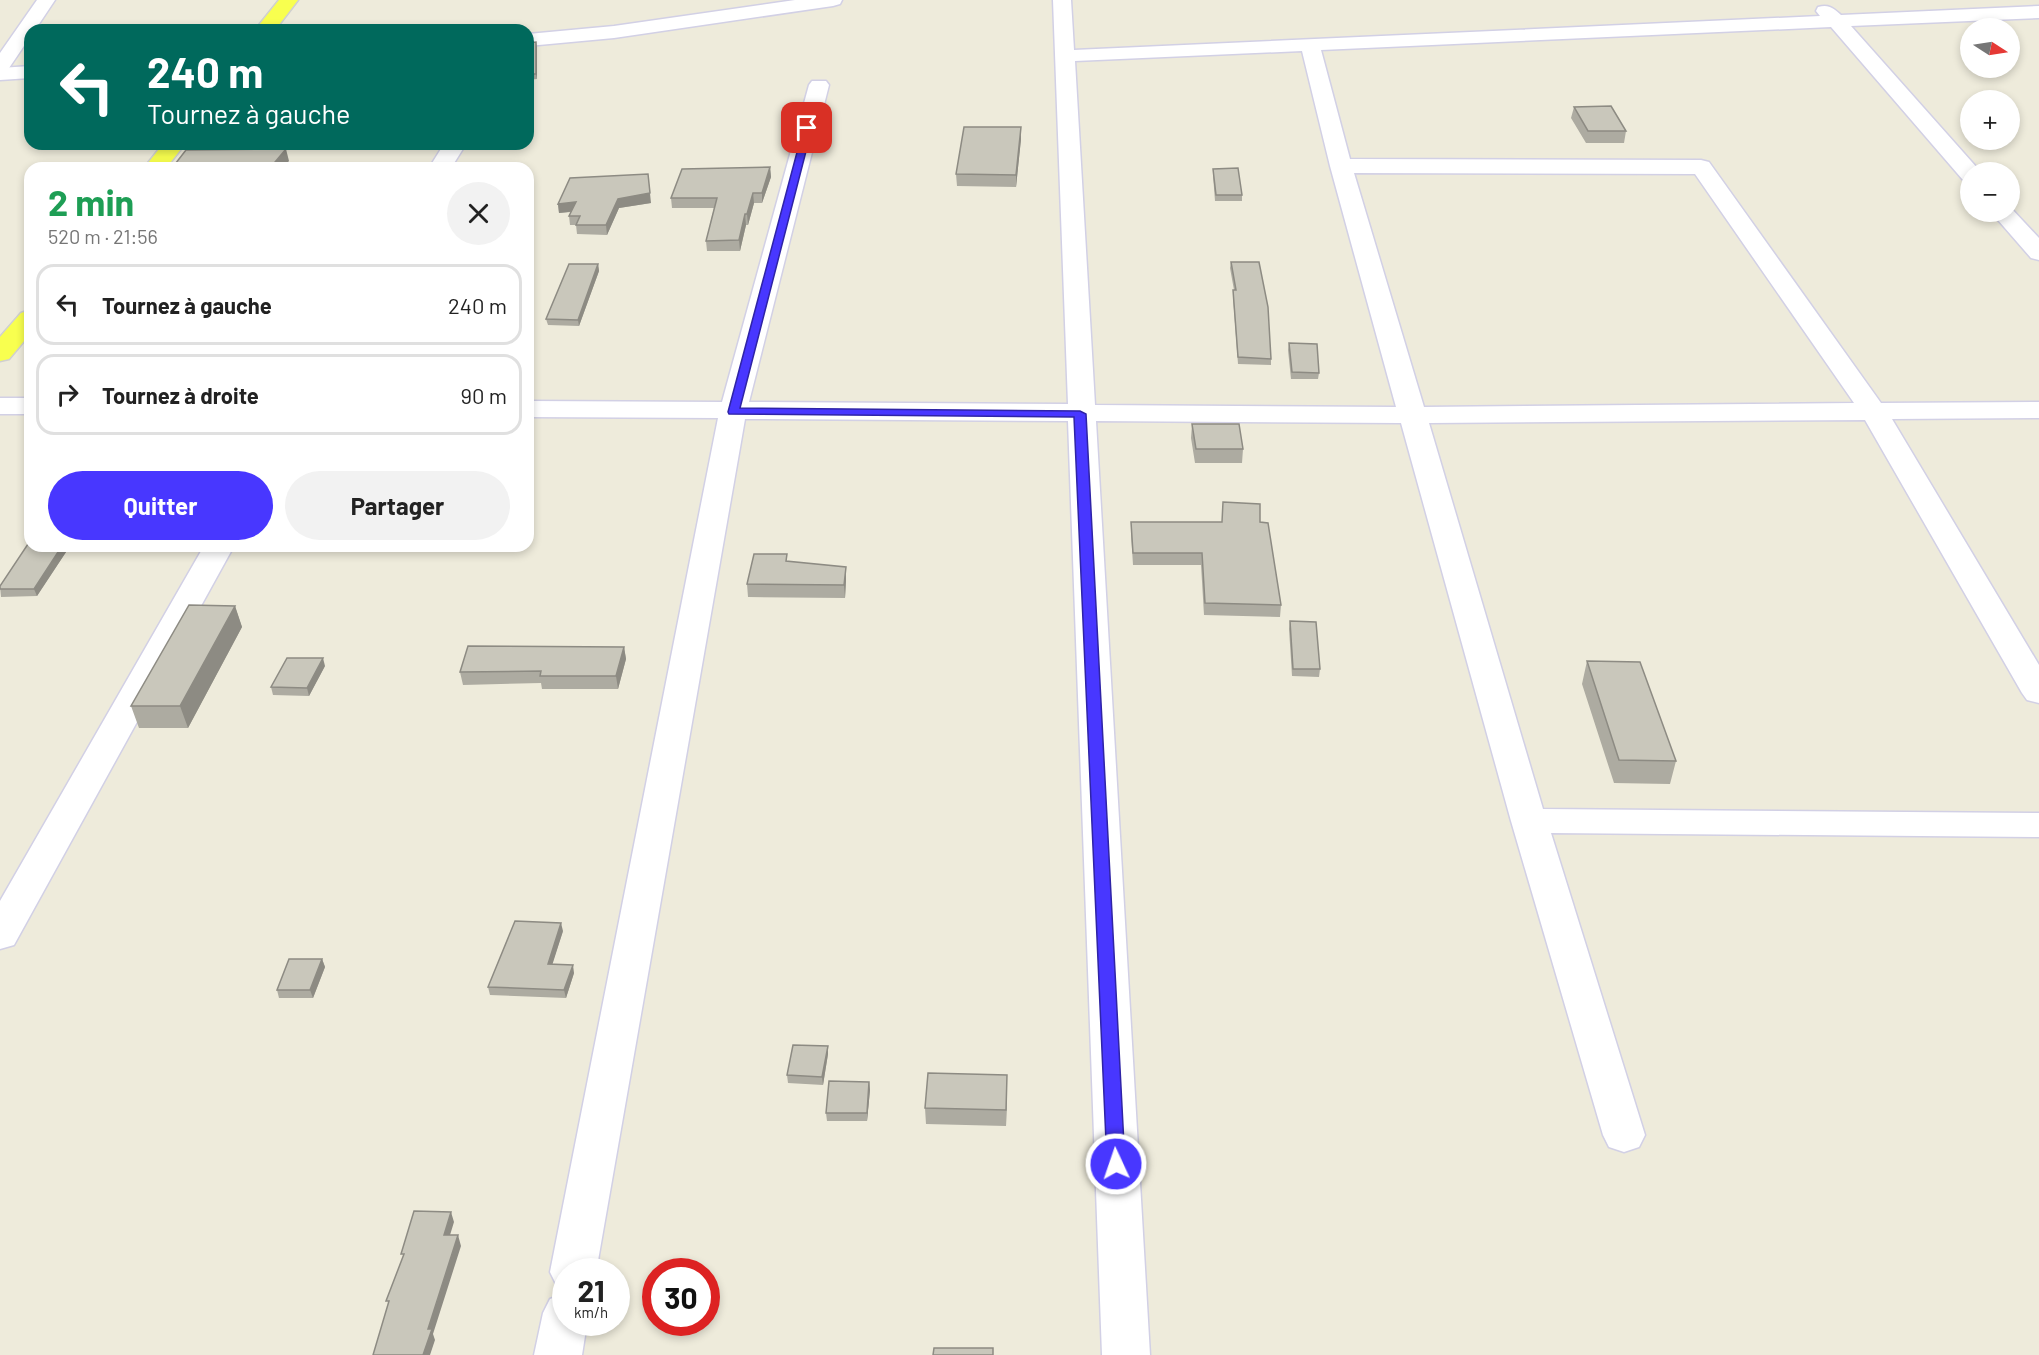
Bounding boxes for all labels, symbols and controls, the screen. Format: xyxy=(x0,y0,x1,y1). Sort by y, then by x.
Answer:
north arrow xyxy=(1960,18,2020,78)
map controls xyxy=(1960,18,2020,222)
text: 240 m xyxy=(147,46,263,96)
icon: left xyxy=(48,48,126,126)
button: + xyxy=(1960,90,2020,150)
text: Tournez à gauche xyxy=(147,97,350,129)
pin xyxy=(781,102,832,153)
icon: arrive xyxy=(790,111,823,144)
button: − xyxy=(1960,162,2020,222)
text: 2 min xyxy=(48,180,134,223)
button: close xyxy=(447,182,510,245)
text: 520 m · 21:56 xyxy=(48,224,158,248)
icon: left xyxy=(51,288,84,321)
text: Tournez à gauche xyxy=(102,292,272,318)
text: 240 m xyxy=(448,292,507,318)
icon: right xyxy=(51,378,84,411)
text: Tournez à droite xyxy=(102,382,259,408)
text: 90 m xyxy=(461,382,507,408)
button: Quitter xyxy=(48,471,273,540)
button: Partager xyxy=(285,471,510,540)
position arrow xyxy=(1084,1132,1148,1196)
speed limit sign: 30 xyxy=(642,1258,720,1336)
text: 21 xyxy=(577,1272,605,1308)
text: km/h xyxy=(574,1303,608,1321)

